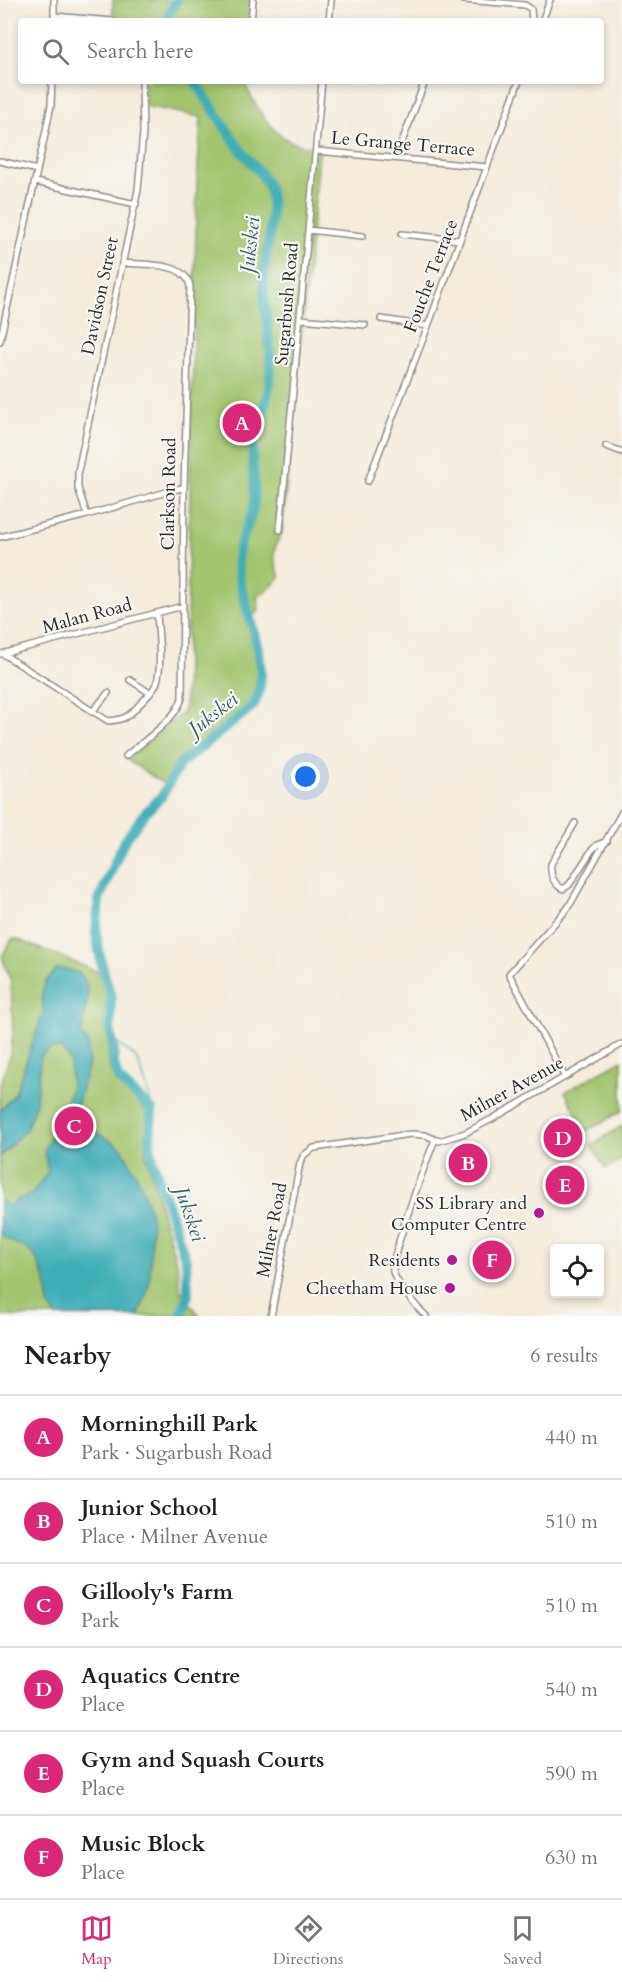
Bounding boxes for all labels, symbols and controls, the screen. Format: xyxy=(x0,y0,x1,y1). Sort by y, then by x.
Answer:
search box xyxy=(18,18,604,84)
icon: search xyxy=(39,35,72,68)
text: Search here xyxy=(87,36,194,66)
street label: Le Grange Terrace xyxy=(330,125,476,163)
water label: Jukskei xyxy=(233,215,266,280)
street label: Fouche Terrace xyxy=(398,216,464,336)
street label: Davidson Street xyxy=(75,234,125,357)
street label: Sugarbush Road xyxy=(269,241,305,366)
pin: A xyxy=(222,400,262,446)
street label: Clarkson Road xyxy=(156,437,182,551)
street label: Malan Road xyxy=(39,592,135,640)
water label: Jukskei xyxy=(178,686,244,745)
your location xyxy=(291,762,320,791)
street label: Milner Avenue xyxy=(456,1050,568,1128)
pin: C xyxy=(54,1104,94,1148)
pin: D xyxy=(544,1116,582,1160)
pin: B xyxy=(448,1140,488,1186)
pin: E xyxy=(546,1162,584,1208)
water label: Jukskei xyxy=(166,1178,212,1246)
street label: Milner Road xyxy=(251,1180,294,1279)
place label: SS Library and Computer Centre xyxy=(391,1191,527,1237)
marker: SS Library and Computer Centre xyxy=(532,1206,546,1220)
pin: F xyxy=(472,1238,512,1282)
map controls xyxy=(550,1244,604,1298)
button: locate xyxy=(550,1244,604,1298)
place label: Residents xyxy=(369,1248,440,1273)
marker: Residents xyxy=(445,1253,459,1267)
place label: Cheetham House xyxy=(306,1276,438,1301)
marker: Cheetham House xyxy=(443,1281,457,1295)
text: Nearby xyxy=(24,1338,112,1373)
text: 6 results xyxy=(530,1342,598,1369)
text: Morninghill Park xyxy=(81,1409,258,1439)
text: A xyxy=(36,1424,51,1451)
text: 440 m xyxy=(545,1424,598,1451)
text: Park · Sugarbush Road xyxy=(81,1439,272,1466)
text: Junior School xyxy=(81,1493,218,1523)
text: B xyxy=(36,1508,51,1535)
text: 510 m xyxy=(545,1508,598,1535)
text: Place · Milner Avenue xyxy=(81,1523,268,1550)
text: Gillooly's Farm xyxy=(81,1577,233,1607)
text: C xyxy=(36,1592,51,1619)
text: 510 m xyxy=(545,1592,598,1619)
text: Park xyxy=(81,1607,119,1634)
text: Aquatics Centre xyxy=(81,1661,240,1691)
text: D xyxy=(35,1676,52,1703)
text: 540 m xyxy=(545,1676,598,1703)
text: Place xyxy=(81,1691,125,1718)
text: Gym and Squash Courts xyxy=(81,1745,324,1775)
text: E xyxy=(37,1760,50,1787)
text: 590 m xyxy=(545,1760,598,1787)
text: Place xyxy=(81,1775,125,1802)
text: Music Block xyxy=(81,1829,205,1859)
text: F xyxy=(38,1844,49,1871)
text: 630 m xyxy=(545,1844,598,1871)
text: Place xyxy=(81,1859,125,1886)
tab: Map xyxy=(80,1912,113,1970)
tab: Directions xyxy=(273,1912,343,1970)
tab: Saved xyxy=(503,1912,542,1970)

